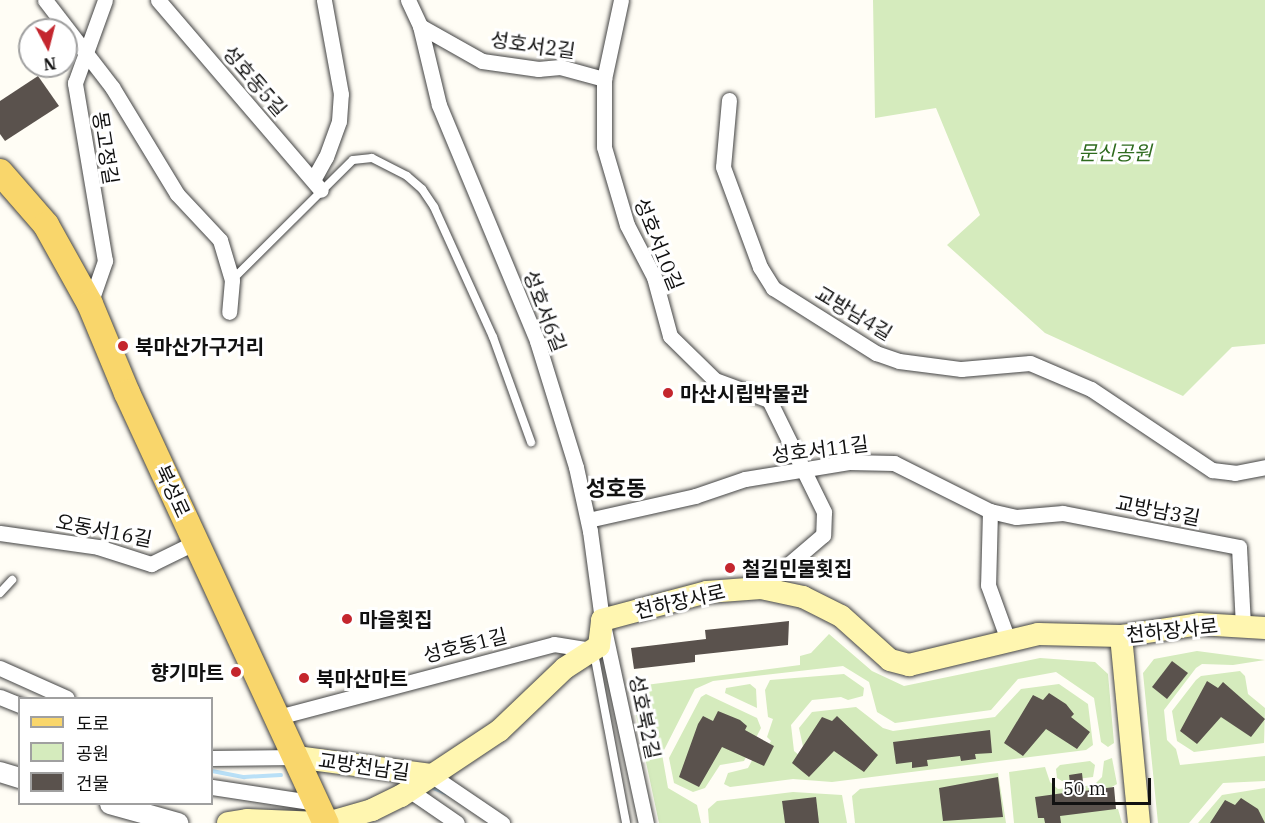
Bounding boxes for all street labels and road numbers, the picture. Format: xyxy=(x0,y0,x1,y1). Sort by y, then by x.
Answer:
street label: 성호서2길 xyxy=(489,27,577,63)
street label: 성호동5길 xyxy=(218,41,292,121)
street label: 몽고정길 xyxy=(88,110,124,186)
street label: 성호서10길 xyxy=(630,194,688,294)
street label: 성호서6길 xyxy=(518,267,572,355)
street label: 교방남4길 xyxy=(811,281,897,345)
street label: 성호서11길 xyxy=(770,431,870,467)
street label: 북성로 xyxy=(150,461,196,521)
street label: 교방남3길 xyxy=(1114,490,1202,530)
street label: 오동서16길 xyxy=(54,509,154,551)
street label: 천하장사로 xyxy=(632,579,728,623)
street label: 천하장사로 xyxy=(1125,613,1219,647)
street label: 성호동1길 xyxy=(421,623,509,667)
street label: 성호북2길 xyxy=(624,673,666,761)
street label: 교방천남길 xyxy=(317,748,411,784)

